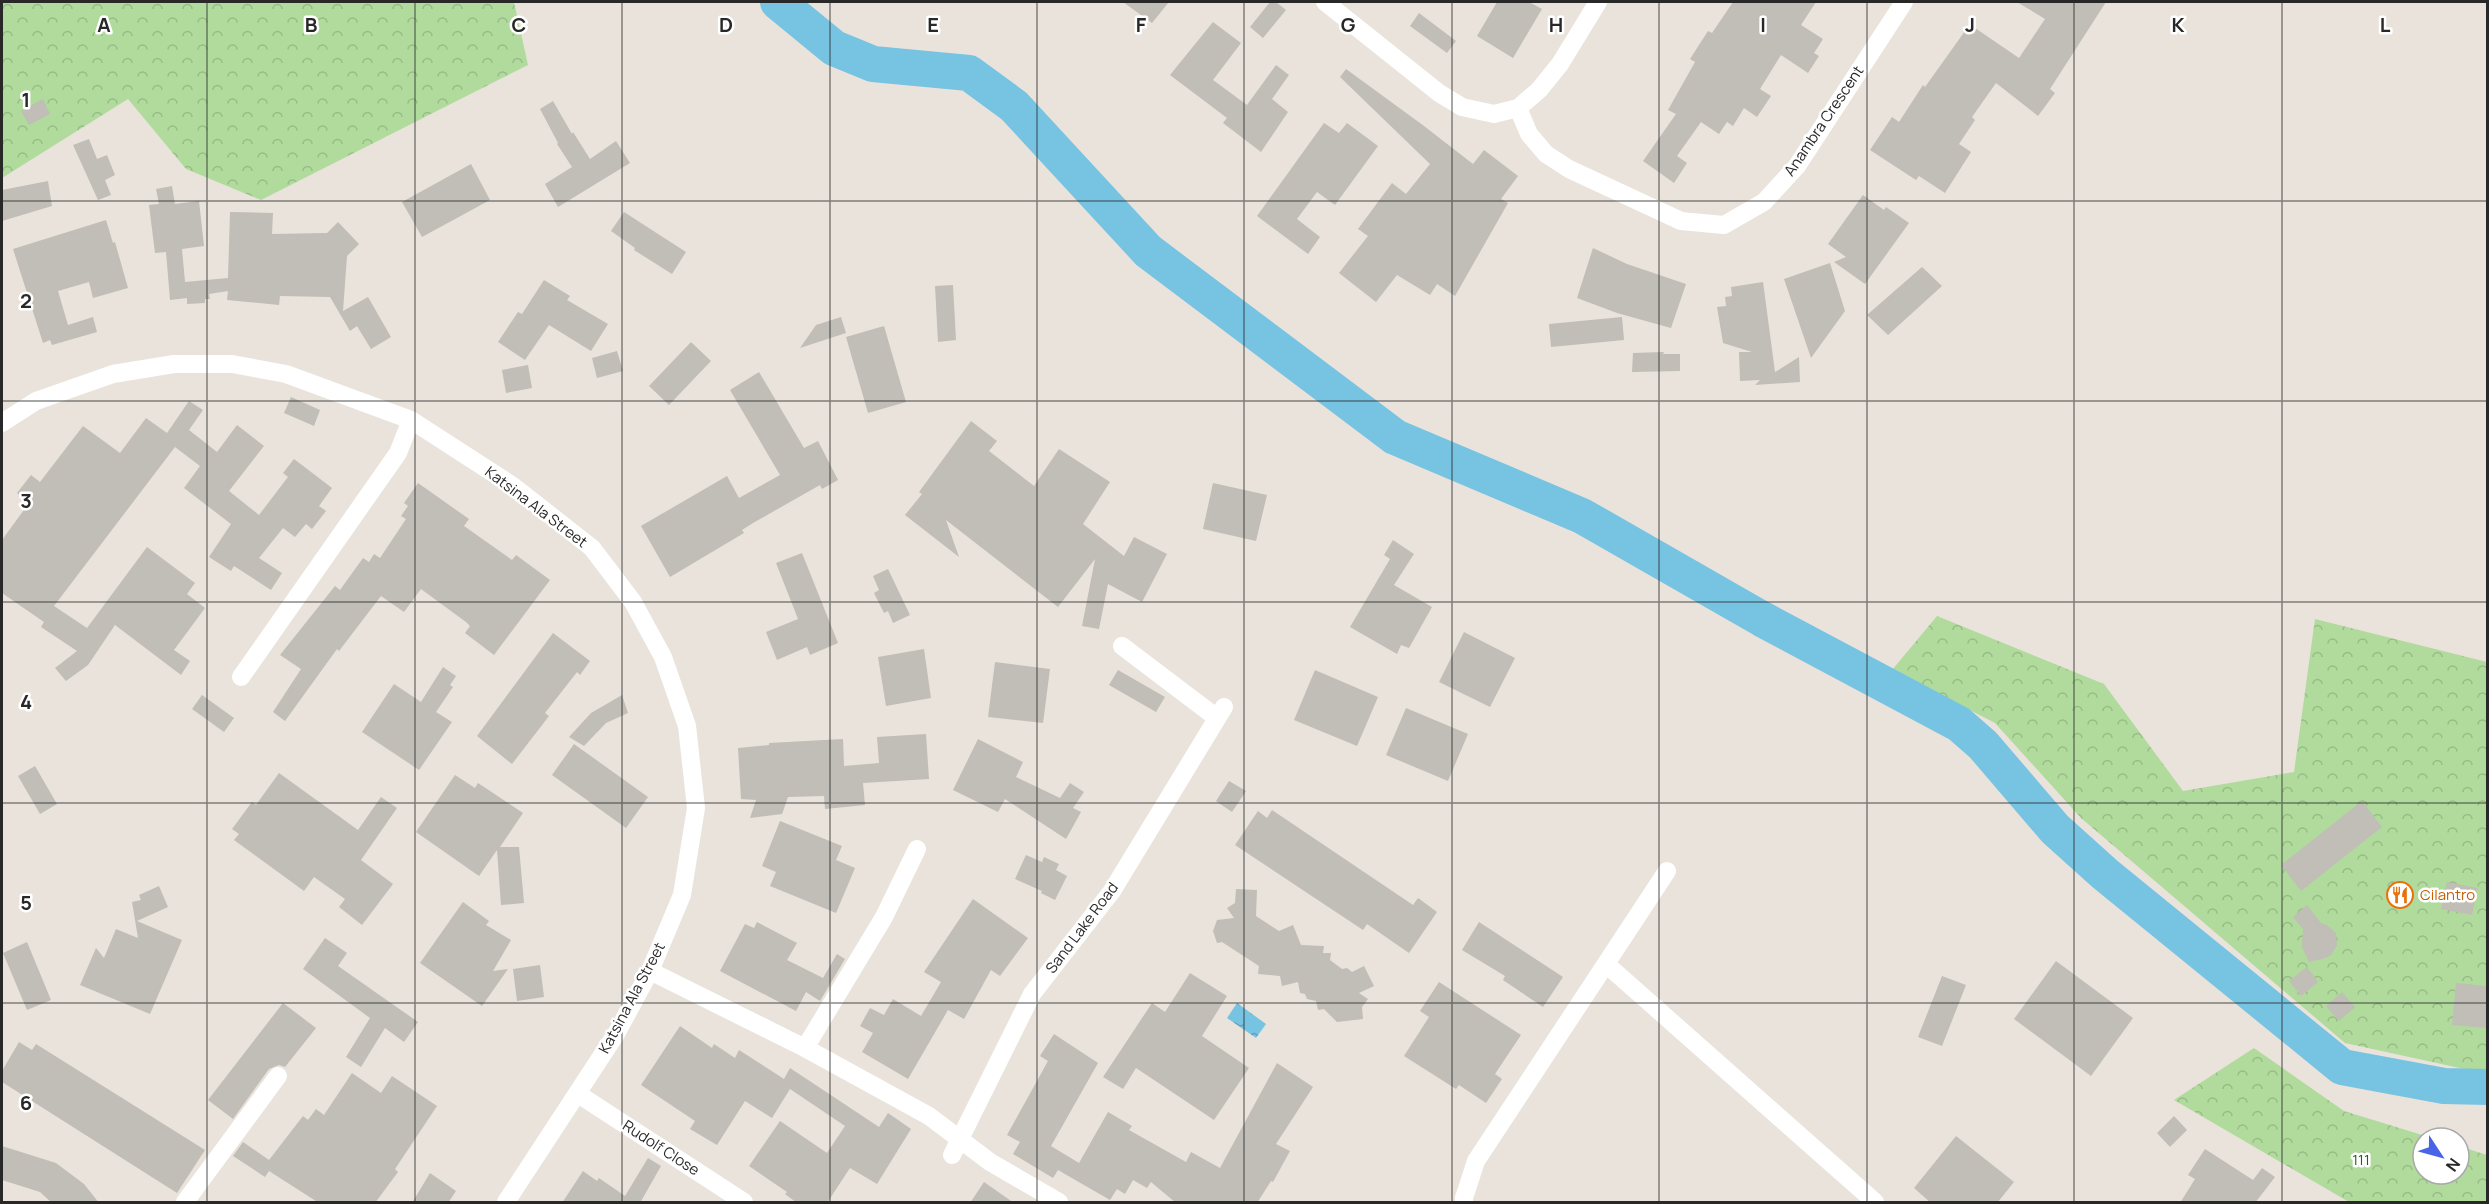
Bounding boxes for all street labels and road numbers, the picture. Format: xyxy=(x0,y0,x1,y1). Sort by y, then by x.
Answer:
street label: Anambra Crescent xyxy=(1779,61,1868,180)
street label: Katsina Ala Street xyxy=(481,461,592,552)
street label: Sand Lake Road xyxy=(1040,878,1123,978)
street label: Katsina Ala Street xyxy=(593,938,670,1057)
street label: Rudolf Close xyxy=(619,1115,704,1180)

